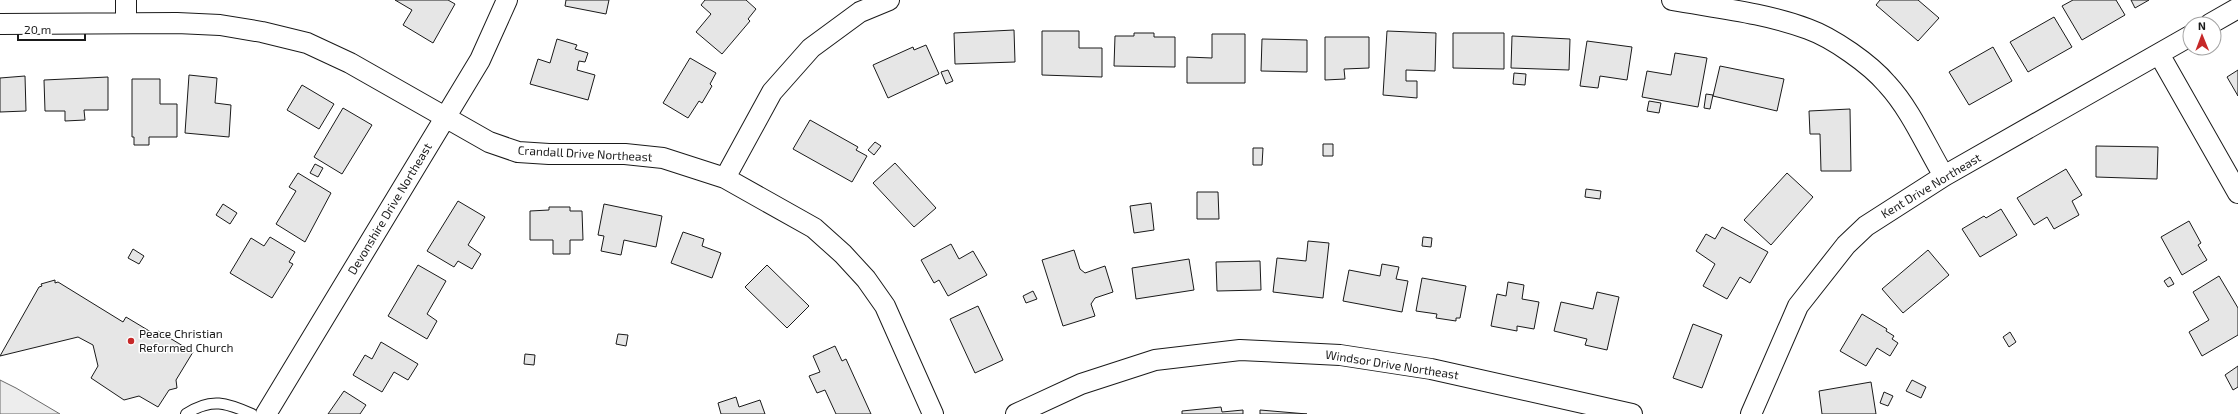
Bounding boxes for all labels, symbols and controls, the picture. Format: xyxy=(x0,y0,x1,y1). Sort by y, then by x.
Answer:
scale bar xyxy=(18,16,85,42)
north arrow xyxy=(2182,16,2222,56)
text: N xyxy=(2198,19,2206,32)
text: 20 m xyxy=(24,22,51,36)
street label: Devonshire Drive Northeast xyxy=(344,140,434,277)
street label: Crandall Drive Northeast xyxy=(517,142,653,164)
street label: Kent Drive Northeast xyxy=(1878,150,1983,221)
place label: Peace Christian Reformed Church xyxy=(139,326,234,354)
marker: Peace Christian Reformed Church xyxy=(126,336,136,346)
street label: Windsor Drive Northeast xyxy=(1324,347,1460,382)

